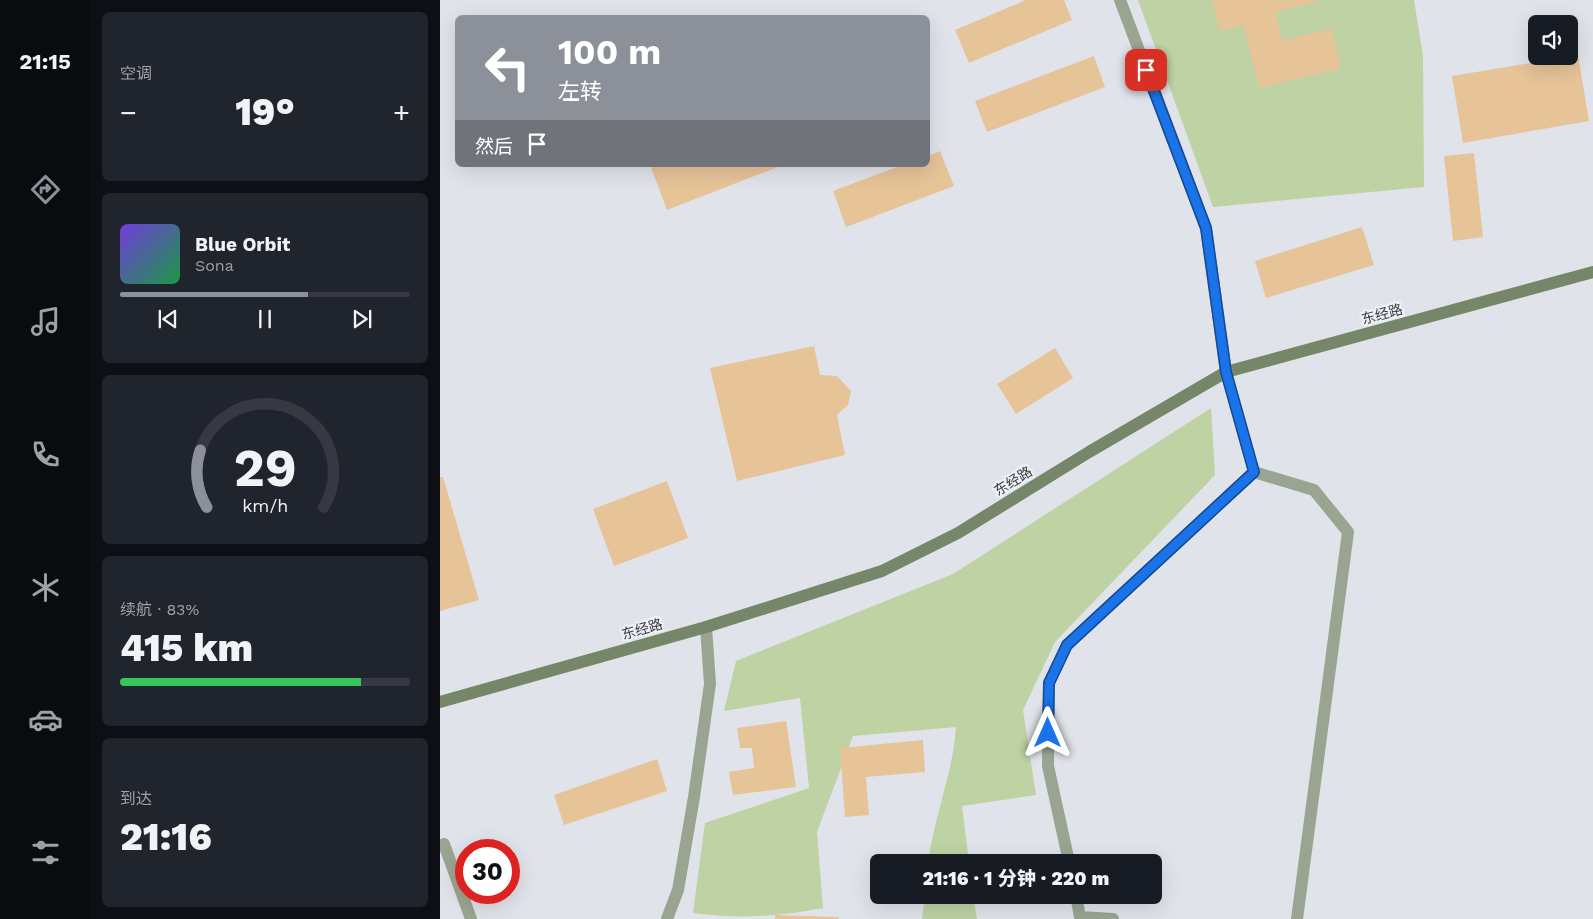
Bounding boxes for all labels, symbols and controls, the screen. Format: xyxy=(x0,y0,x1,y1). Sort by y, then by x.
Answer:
map controls xyxy=(1528,15,1578,65)
button: sound xyxy=(1528,15,1578,65)
text: 100 m xyxy=(558,31,661,73)
icon: left xyxy=(475,35,540,100)
text: 21:15 xyxy=(19,49,71,74)
pin xyxy=(1125,49,1167,91)
icon: arrive xyxy=(1132,56,1160,84)
text: 空调 xyxy=(120,64,152,83)
text: 左转 xyxy=(558,79,602,104)
text: 19° xyxy=(235,90,295,134)
text: − xyxy=(120,96,137,129)
text: + xyxy=(393,96,410,129)
icon: arrive xyxy=(523,130,551,158)
text: 然后 xyxy=(475,135,513,158)
icon: directions xyxy=(28,172,63,207)
text: Blue Orbit xyxy=(195,233,290,256)
text: Sona xyxy=(195,256,234,275)
street label: 东经路 xyxy=(1360,301,1404,327)
icon: music xyxy=(28,304,63,339)
icon: previous xyxy=(154,305,182,333)
icon: pause xyxy=(251,305,279,333)
icon: next xyxy=(348,305,376,333)
icon: phone xyxy=(28,437,63,472)
text: 29 xyxy=(233,438,297,499)
street label: 东经路 xyxy=(991,463,1035,499)
text: km/h xyxy=(242,495,288,516)
icon: climate xyxy=(28,570,63,605)
text: 续航 · 83% xyxy=(120,600,199,619)
street label: 东经路 xyxy=(620,616,664,642)
text: 415 km xyxy=(120,626,253,670)
icon: car xyxy=(28,702,63,737)
position arrow xyxy=(1021,706,1073,758)
text: 到达 xyxy=(120,789,152,808)
text: 21:16 xyxy=(120,815,212,859)
icon: filters xyxy=(28,835,63,870)
speed limit sign: 30 xyxy=(455,839,520,904)
text: 21:16 · 1 分钟 · 220 m xyxy=(923,867,1109,890)

